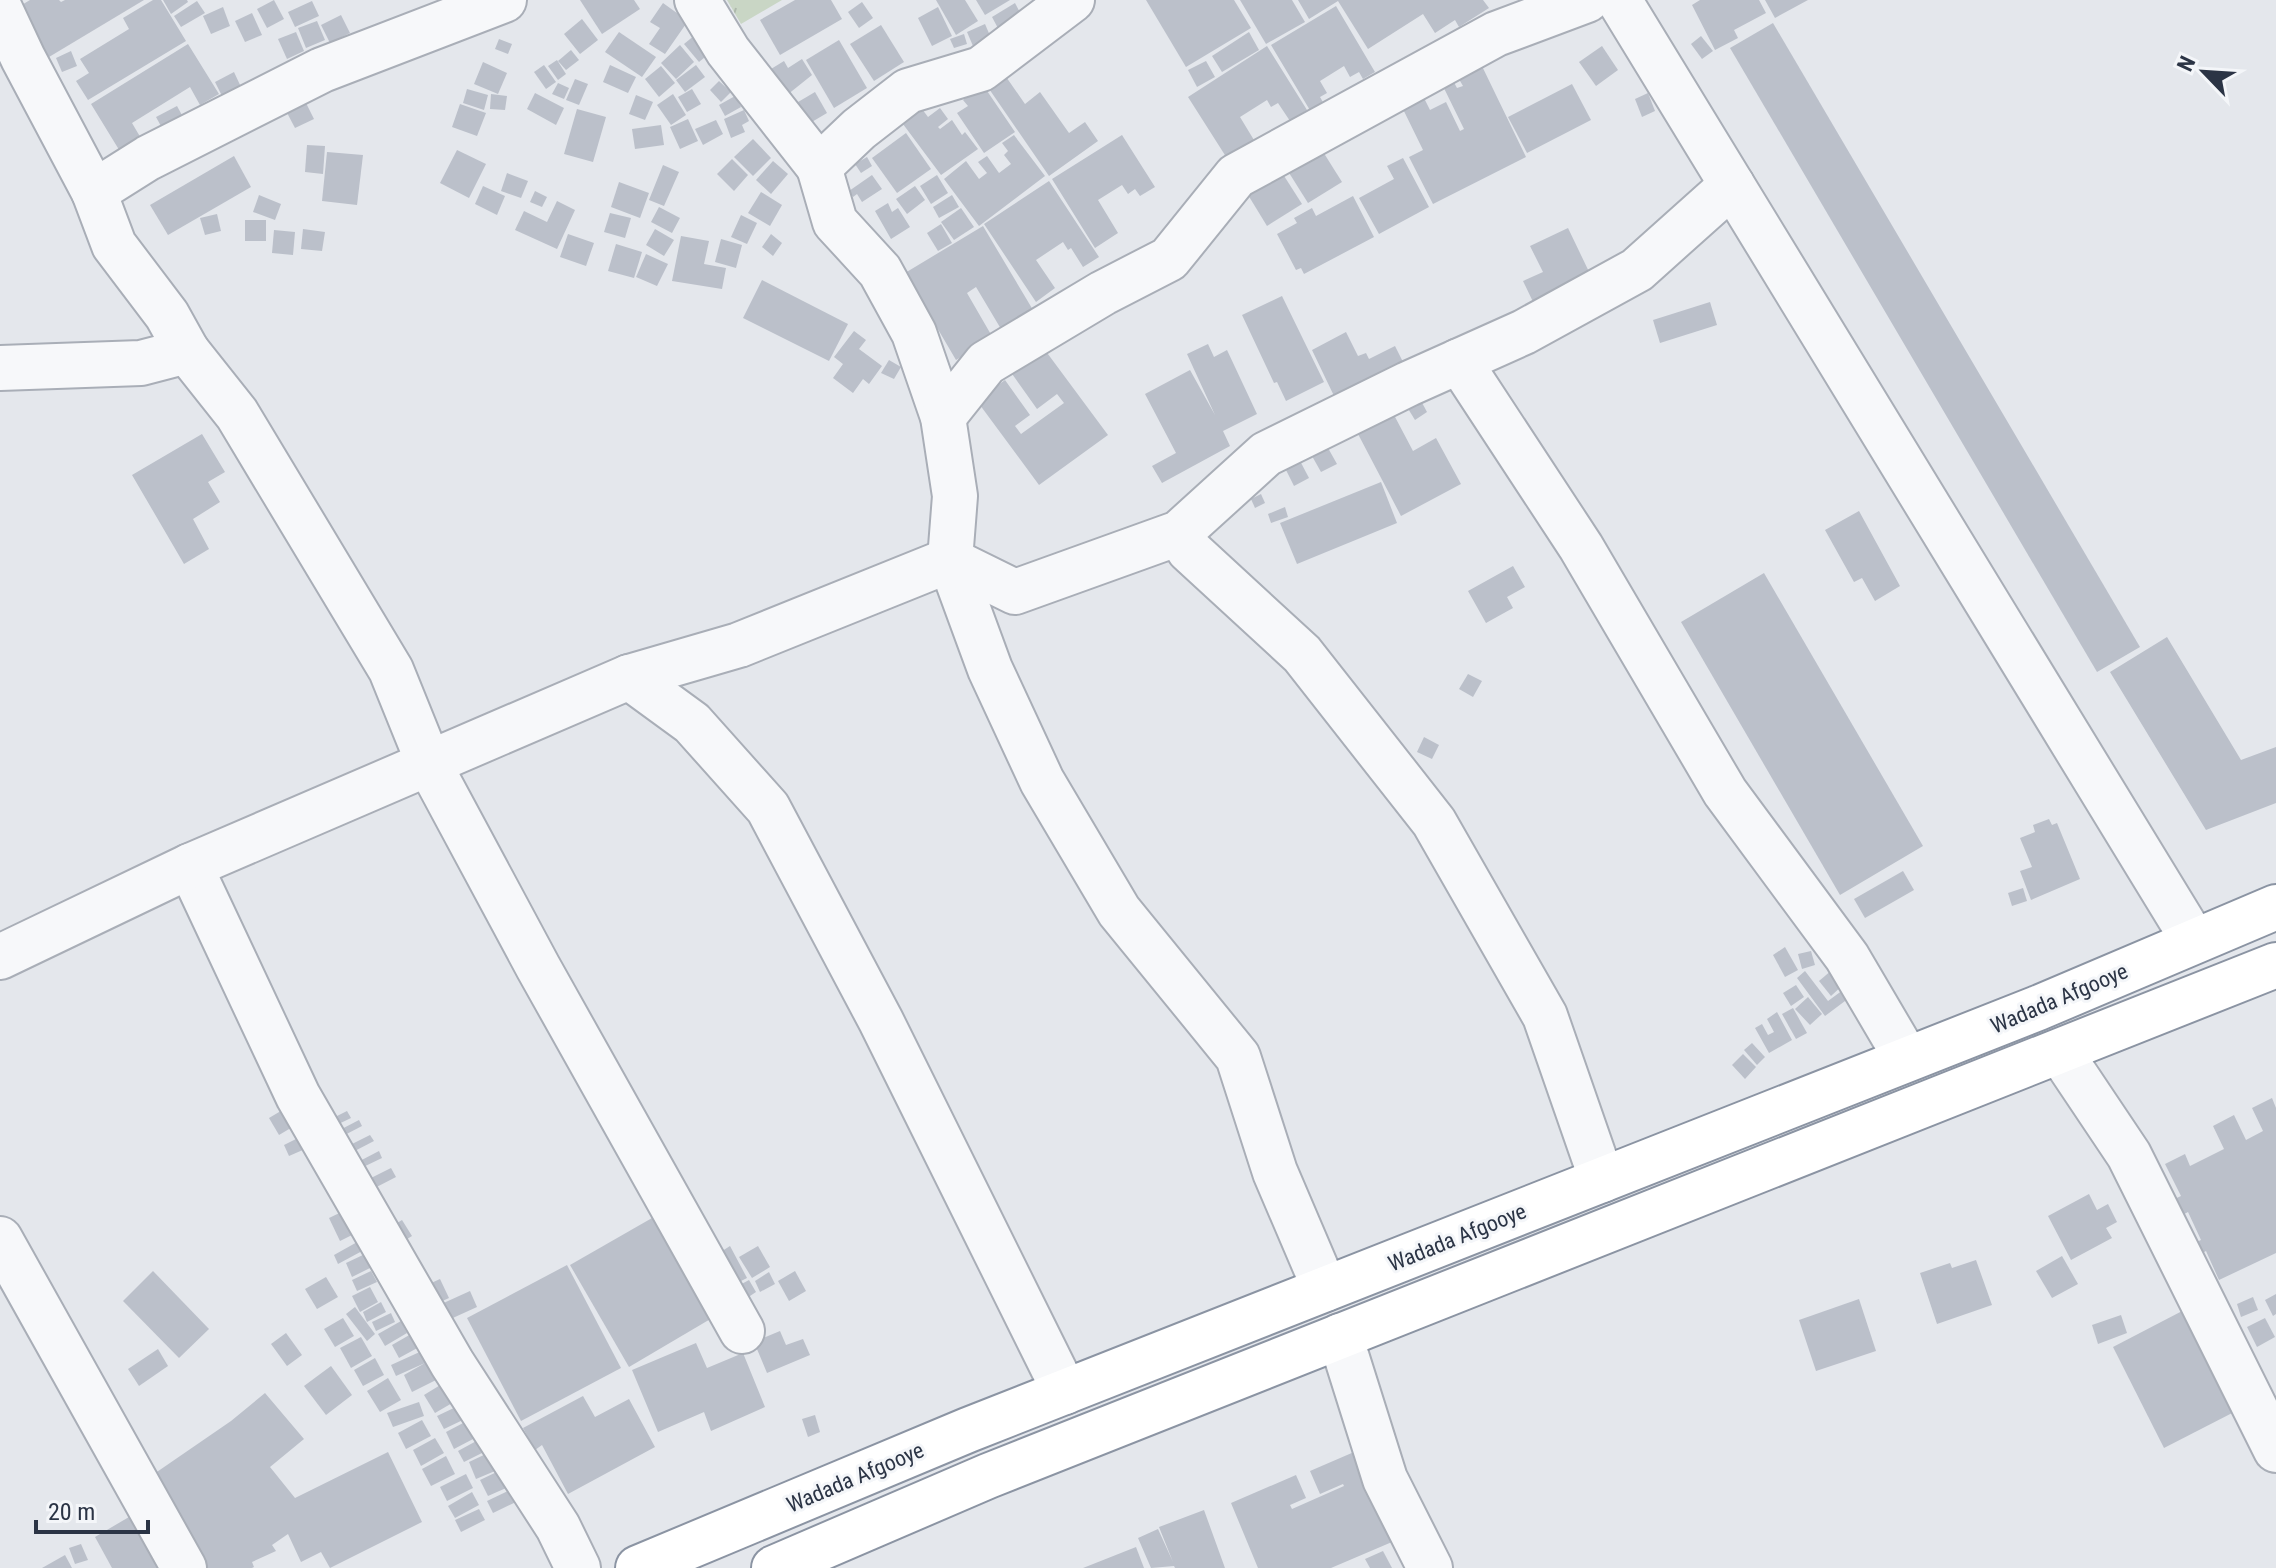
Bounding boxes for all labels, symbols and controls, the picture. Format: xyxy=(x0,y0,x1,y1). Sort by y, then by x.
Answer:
north arrow xyxy=(2164,32,2244,112)
text: N xyxy=(2172,52,2201,75)
street label: Wadada Afgooye xyxy=(1987,958,2131,1039)
street label: Wadada Afgooye xyxy=(1385,1198,1530,1276)
street label: Wadada Afgooye xyxy=(783,1437,927,1518)
scale bar xyxy=(36,1484,148,1534)
text: 20 m xyxy=(48,1498,95,1526)

